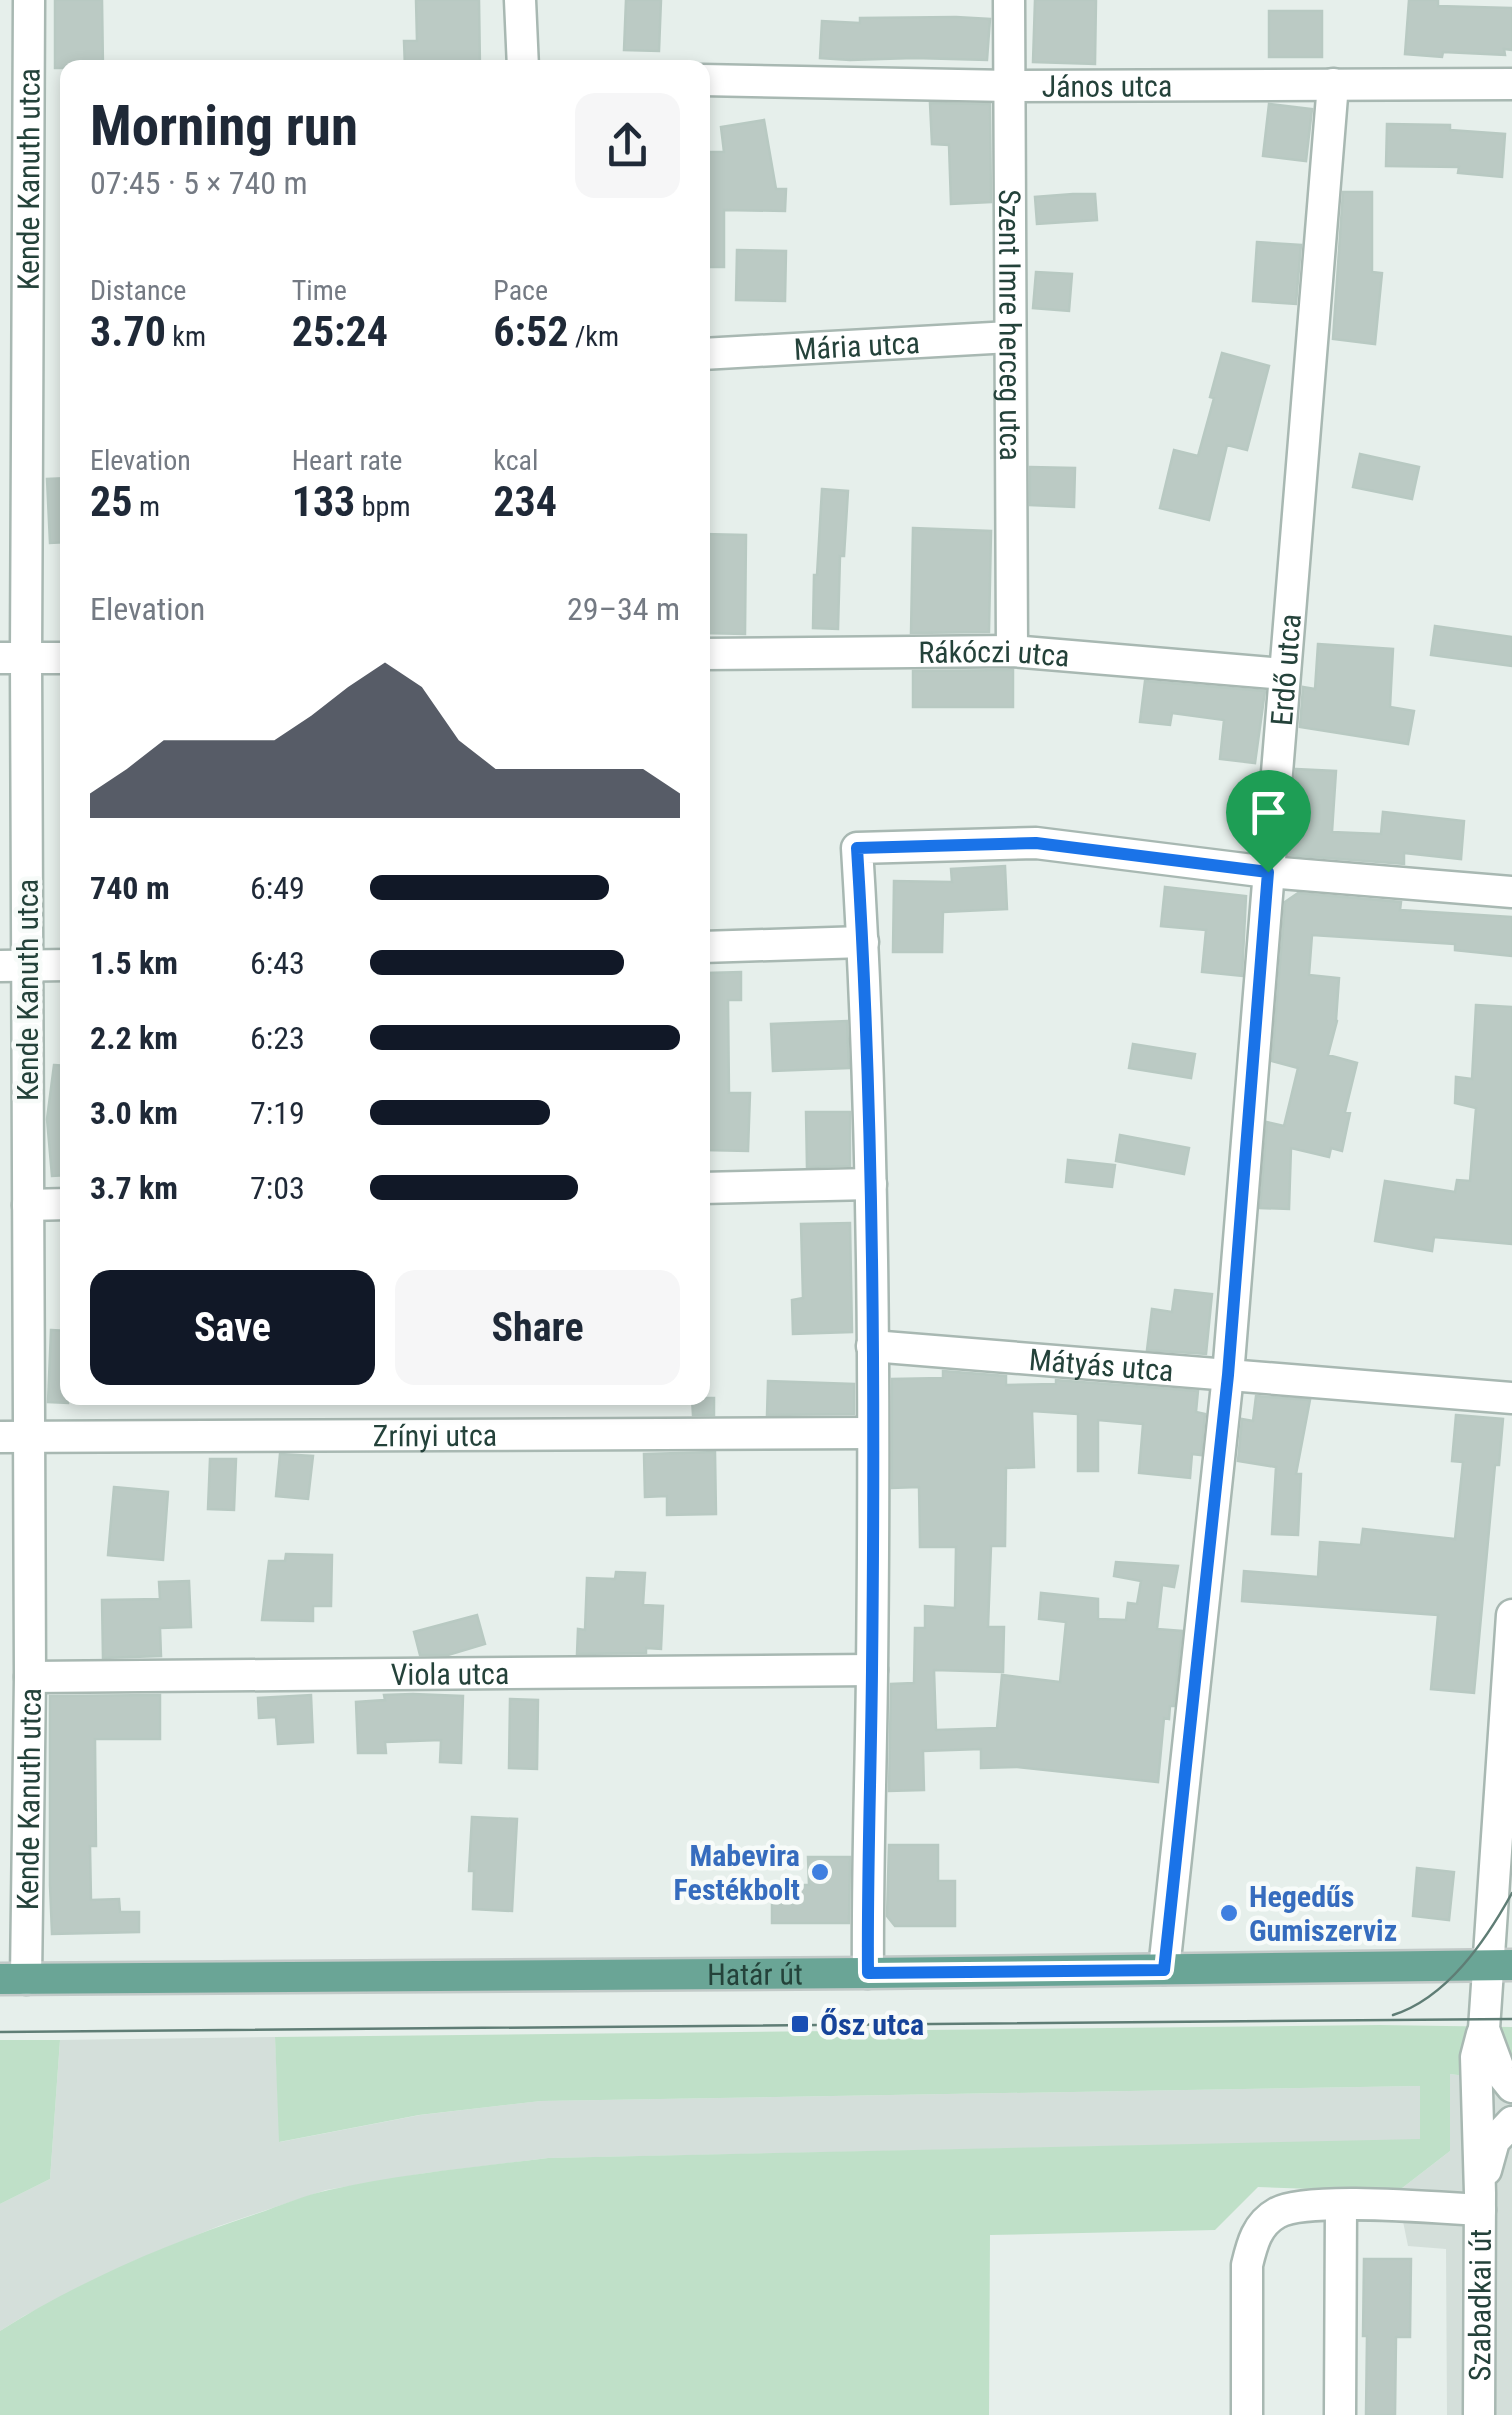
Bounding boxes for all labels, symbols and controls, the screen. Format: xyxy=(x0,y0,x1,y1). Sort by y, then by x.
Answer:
street label: Kende Kanuth utca xyxy=(10,68,46,290)
street label: János utca xyxy=(1042,68,1172,103)
button: share xyxy=(575,93,680,198)
text: Morning run xyxy=(90,94,358,158)
text: 07:45 · 5 × 740 m xyxy=(90,164,308,202)
street label: Szent Imre herceg utca xyxy=(992,189,1029,461)
text: Distance xyxy=(90,274,187,307)
text: Time xyxy=(292,274,347,307)
text: Pace xyxy=(493,274,548,307)
text: 3.70 xyxy=(90,307,166,356)
text: 25:24 xyxy=(292,307,388,356)
text: 6:52 xyxy=(493,307,569,356)
text: km xyxy=(166,320,206,353)
text: /km xyxy=(569,320,619,353)
street label: Mária utca xyxy=(793,325,921,366)
text: Elevation xyxy=(90,444,191,477)
text: Heart rate xyxy=(292,444,402,477)
text: kcal xyxy=(493,444,538,477)
text: 25 xyxy=(90,477,132,526)
text: 133 xyxy=(292,477,355,526)
text: 234 xyxy=(493,477,557,526)
text: m xyxy=(132,490,160,523)
text: bpm xyxy=(355,490,410,523)
text: Elevation xyxy=(90,590,205,628)
text: 29–34 m xyxy=(567,590,680,628)
street label: Erdő utca xyxy=(1263,612,1307,727)
street label: Rákóczi utca xyxy=(918,633,1071,673)
pin xyxy=(1226,770,1311,873)
icon: arrive xyxy=(1241,785,1296,840)
text: 740 m xyxy=(90,869,170,907)
text: 6:49 xyxy=(250,869,305,907)
street label: Kende Kanuth utca xyxy=(10,879,45,1101)
text: 1.5 km xyxy=(90,944,178,982)
text: 6:43 xyxy=(250,944,305,982)
text: 2.2 km xyxy=(90,1019,178,1057)
text: 6:23 xyxy=(250,1019,305,1057)
text: 3.0 km xyxy=(90,1094,178,1132)
text: 7:19 xyxy=(250,1094,305,1132)
text: 3.7 km xyxy=(90,1169,178,1207)
text: 7:03 xyxy=(250,1169,305,1207)
button: Save xyxy=(90,1270,375,1385)
button: Share xyxy=(395,1270,680,1385)
street label: Mátyás utca xyxy=(1028,1341,1175,1388)
street label: Zrínyi utca xyxy=(373,1417,497,1453)
street label: Viola utca xyxy=(391,1656,509,1692)
street label: Kende Kanuth utca xyxy=(9,1688,47,1910)
place label: Mabevira Festékbolt xyxy=(674,1838,800,1907)
marker: Mabevira Festékbolt xyxy=(809,1861,831,1883)
place label: Hegedűs Gumiszerviz xyxy=(1249,1879,1397,1948)
marker: Hegedűs Gumiszerviz xyxy=(1218,1902,1240,1924)
street label: Határ út xyxy=(707,1956,803,1992)
place label: Ősz utca xyxy=(820,2007,924,2042)
marker: Ősz utca xyxy=(789,2013,811,2035)
street label: Szabadkai út xyxy=(1462,2229,1497,2381)

